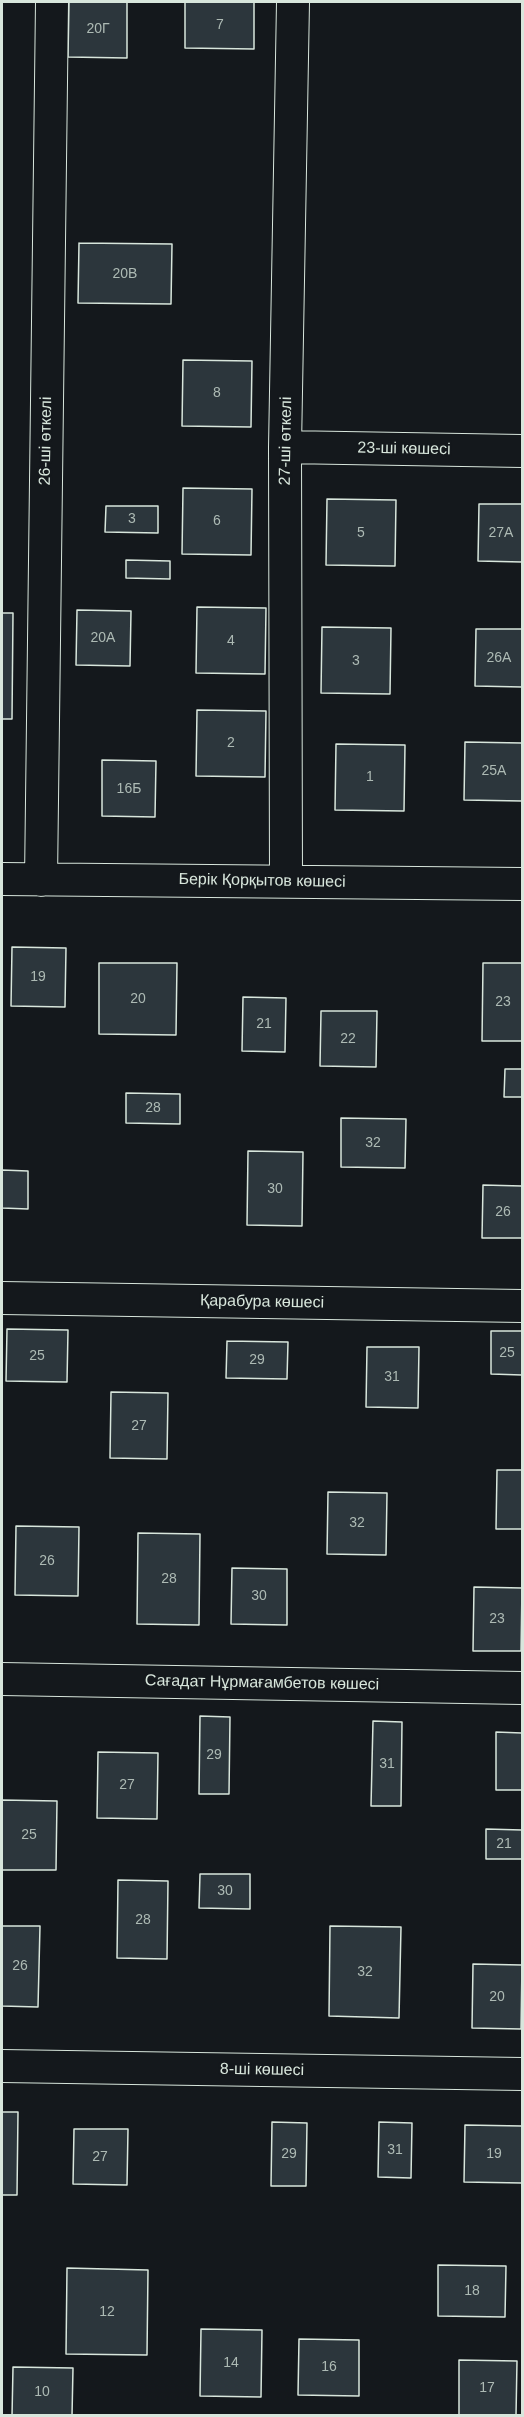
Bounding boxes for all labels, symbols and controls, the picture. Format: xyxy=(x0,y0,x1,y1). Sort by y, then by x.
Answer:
house number: 7 xyxy=(216,17,224,33)
house number: 20Г xyxy=(86,21,110,37)
house number: 20В xyxy=(113,266,137,282)
house number: 8 xyxy=(213,385,221,401)
street label: 26-ші өткелі xyxy=(36,397,56,485)
street label: 27-ші өткелі xyxy=(276,397,296,485)
street label: 23-шi көшесi xyxy=(357,439,451,459)
house number: 3 xyxy=(128,511,136,527)
house number: 6 xyxy=(213,513,221,529)
house number: 5 xyxy=(357,525,365,541)
house number: 27А xyxy=(489,525,513,541)
house number: 20А xyxy=(91,630,115,646)
house number: 4 xyxy=(227,633,235,649)
house number: 26А xyxy=(487,650,511,666)
house number: 3 xyxy=(352,653,360,669)
house number: 2 xyxy=(227,735,235,751)
house number: 25А xyxy=(482,763,506,779)
house number: 1 xyxy=(366,769,374,785)
house number: 16Б xyxy=(117,781,141,797)
street label: Берік Қорқытов көшесі xyxy=(178,870,346,892)
house number: 19 xyxy=(30,969,46,985)
house number: 20 xyxy=(130,991,146,1007)
house number: 23 xyxy=(495,994,511,1010)
house number: 21 xyxy=(256,1016,272,1032)
house number: 22 xyxy=(340,1031,356,1047)
house number: 28 xyxy=(145,1100,161,1116)
house number: 32 xyxy=(365,1135,381,1151)
house number: 30 xyxy=(267,1181,283,1197)
house number: 26 xyxy=(495,1204,511,1220)
street label: Қарабура көшесі xyxy=(200,1291,324,1313)
house number: 25 xyxy=(499,1345,515,1361)
house number: 25 xyxy=(29,1348,45,1364)
house number: 29 xyxy=(249,1352,265,1368)
house number: 31 xyxy=(384,1369,400,1385)
house number: 27 xyxy=(131,1418,147,1434)
house number: 32 xyxy=(349,1515,365,1531)
house number: 26 xyxy=(39,1553,55,1569)
house number: 28 xyxy=(161,1571,177,1587)
house number: 30 xyxy=(251,1588,267,1604)
house number: 23 xyxy=(489,1611,505,1627)
street label: Сағадат Нұрмағамбетов көшесі xyxy=(145,1671,379,1695)
house number: 29 xyxy=(206,1747,222,1763)
house number: 31 xyxy=(379,1756,395,1772)
house number: 27 xyxy=(119,1777,135,1793)
house number: 25 xyxy=(21,1827,37,1843)
house number: 21 xyxy=(496,1836,512,1852)
house number: 30 xyxy=(217,1883,233,1899)
house number: 28 xyxy=(135,1912,151,1928)
house number: 26 xyxy=(12,1958,28,1974)
house number: 32 xyxy=(357,1964,373,1980)
house number: 20 xyxy=(489,1989,505,2005)
street label: 8-шi көшесi xyxy=(220,2060,304,2080)
house number: 31 xyxy=(387,2142,403,2158)
house number: 29 xyxy=(281,2146,297,2162)
house number: 19 xyxy=(486,2146,502,2162)
house number: 27 xyxy=(92,2149,108,2165)
house number: 18 xyxy=(464,2283,480,2299)
house number: 12 xyxy=(99,2304,115,2320)
house number: 14 xyxy=(223,2355,239,2371)
house number: 16 xyxy=(321,2359,337,2375)
house number: 17 xyxy=(479,2380,495,2396)
house number: 10 xyxy=(34,2384,50,2400)

